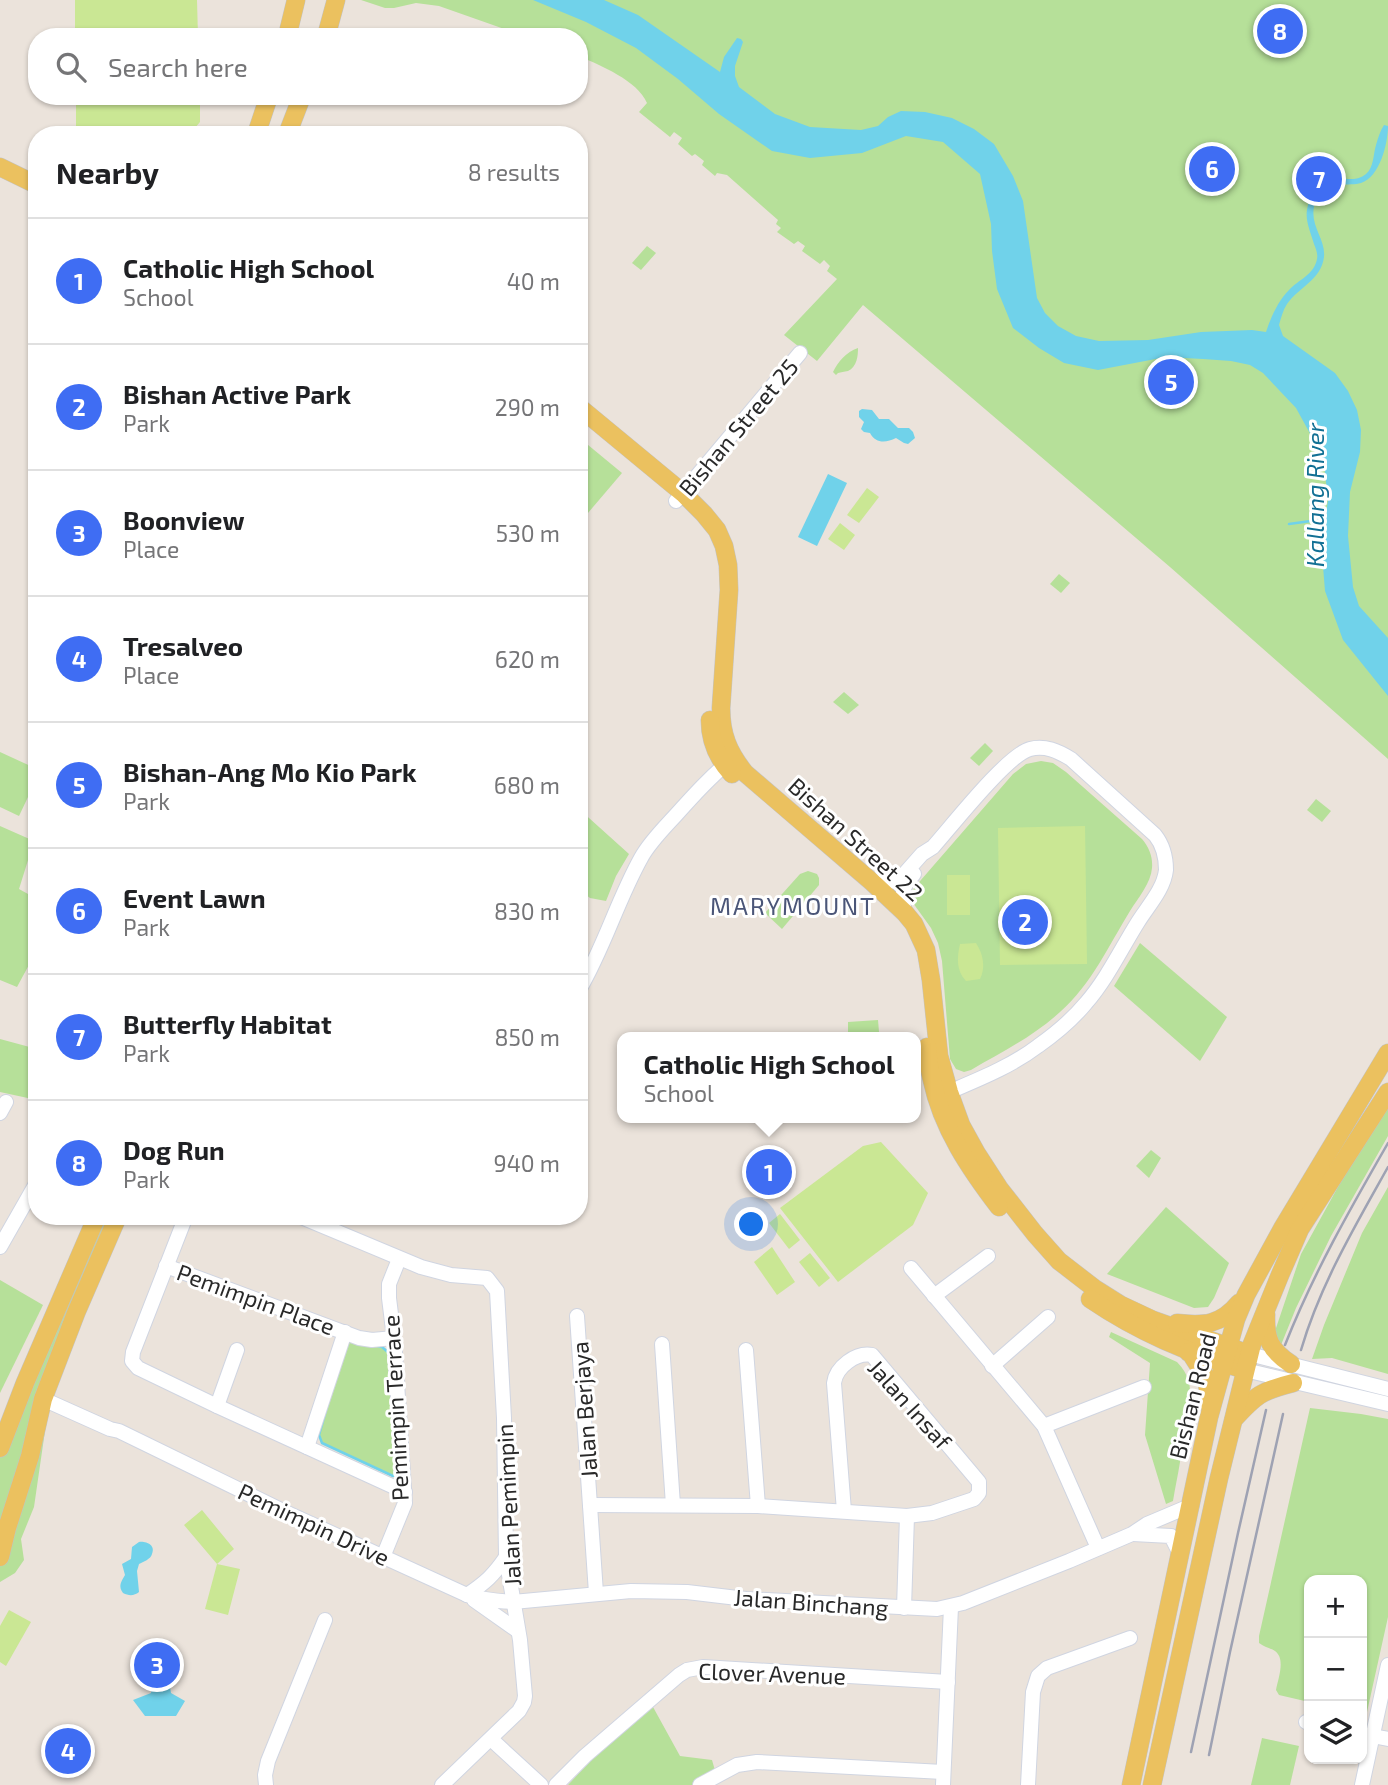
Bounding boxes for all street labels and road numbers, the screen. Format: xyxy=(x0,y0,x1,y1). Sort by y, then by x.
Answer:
street label: Bishan Street 25 xyxy=(672,353,804,501)
street label: Bishan Street 22 xyxy=(783,771,929,907)
street label: Pemimpin Place xyxy=(173,1257,339,1341)
street label: Pemimpin Terrace xyxy=(376,1314,414,1502)
street label: Bishan Road xyxy=(1163,1330,1221,1462)
street label: Jalan Berjaya xyxy=(565,1341,603,1479)
street label: Jalan Insaf xyxy=(863,1353,958,1455)
street label: Jalan Pemimpin xyxy=(490,1423,526,1587)
street label: Pemimpin Drive xyxy=(234,1477,394,1571)
street label: Jalan Binchang xyxy=(733,1583,890,1621)
street label: Clover Avenue xyxy=(698,1656,846,1690)

